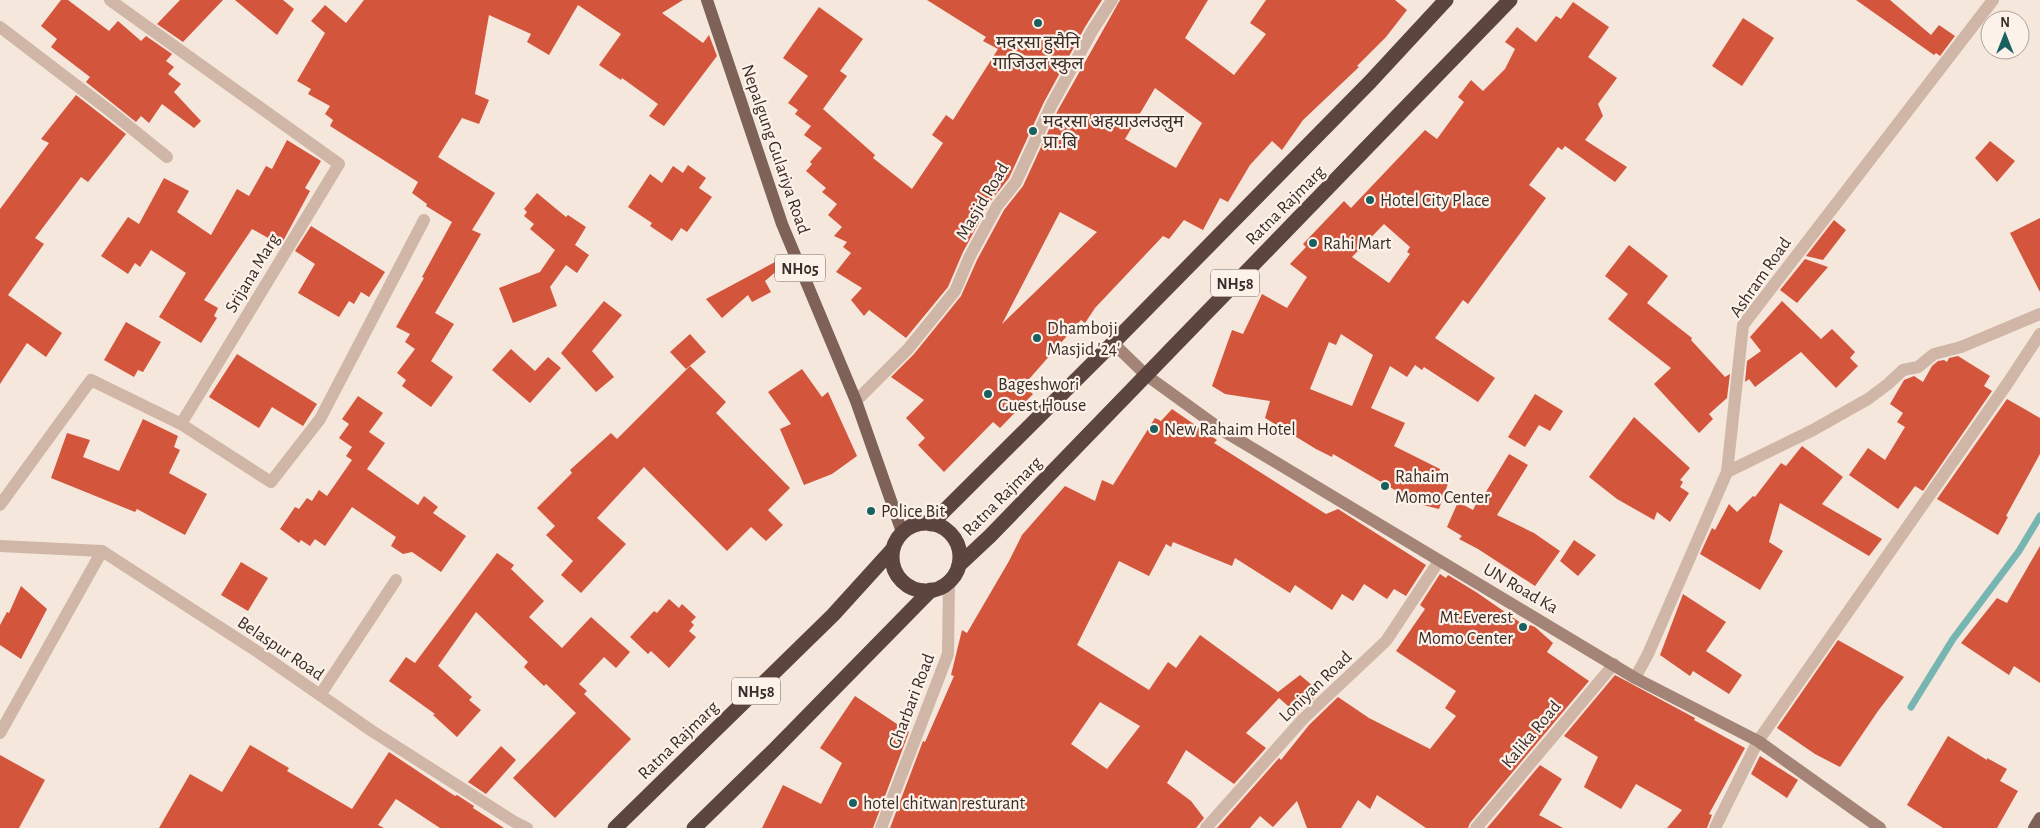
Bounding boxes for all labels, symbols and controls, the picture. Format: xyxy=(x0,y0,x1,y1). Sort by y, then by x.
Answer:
north arrow xyxy=(1980,10,2030,60)
text: N xyxy=(2000,16,2010,30)
marker: मदरसा हुसैनि गाजिउल स्कुल xyxy=(1032,17,1044,29)
place label: मदरसा हुसैनि गाजिउल स्कुल xyxy=(993,31,1084,75)
street label: Nepalgung Gulariya Road xyxy=(738,62,813,236)
place label: मदरसा अहयाउलउलुम प्रा.बि xyxy=(1043,113,1185,152)
marker: मदरसा अहयाउलउलुम प्रा.बि xyxy=(1027,125,1039,137)
street label: Masjid Road xyxy=(953,160,1013,243)
street label: Ratna Rajmarg xyxy=(1243,162,1329,249)
place label: Hotel City Place xyxy=(1380,192,1489,210)
marker: Hotel City Place xyxy=(1364,194,1376,206)
street label: Srijana Marg xyxy=(222,231,284,316)
street label: Ashram Road xyxy=(1727,234,1795,321)
place label: Rahi Mart xyxy=(1323,235,1392,253)
marker: Rahi Mart xyxy=(1307,237,1319,249)
road number: NH05 xyxy=(775,254,825,282)
road number: NH58 xyxy=(1211,270,1259,296)
place label: Dhamboji Masjid '24' xyxy=(1047,320,1120,359)
marker: Dhamboji Masjid '24' xyxy=(1031,332,1043,344)
place label: Bageshwori Guest House xyxy=(998,376,1086,415)
marker: Bageshwori Guest House xyxy=(982,388,994,400)
place label: New Rahaim Hotel xyxy=(1164,421,1296,439)
marker: New Rahaim Hotel xyxy=(1148,423,1160,435)
street label: Ratna Rajmarg xyxy=(960,453,1046,540)
place label: Rahaim Momo Center xyxy=(1395,468,1490,507)
marker: Rahaim Momo Center xyxy=(1379,480,1391,492)
place label: Police Bit xyxy=(881,503,945,521)
marker: Police Bit xyxy=(865,505,877,517)
street label: UN Road Ka xyxy=(1480,560,1561,617)
place label: Mt.Everest Momo Center xyxy=(1418,609,1513,648)
street label: Belaspur Road xyxy=(234,613,327,684)
marker: Mt.Everest Momo Center xyxy=(1517,621,1529,633)
street label: Loniyan Road xyxy=(1276,648,1355,726)
street label: Gharbari Road xyxy=(886,651,938,751)
road number: NH58 xyxy=(732,678,780,704)
street label: Ratna Rajmarg xyxy=(635,698,723,783)
street label: Kalika Road xyxy=(1499,698,1565,772)
place label: hotel chitwan resturant xyxy=(863,795,1026,813)
marker: hotel chitwan resturant xyxy=(847,797,859,809)

